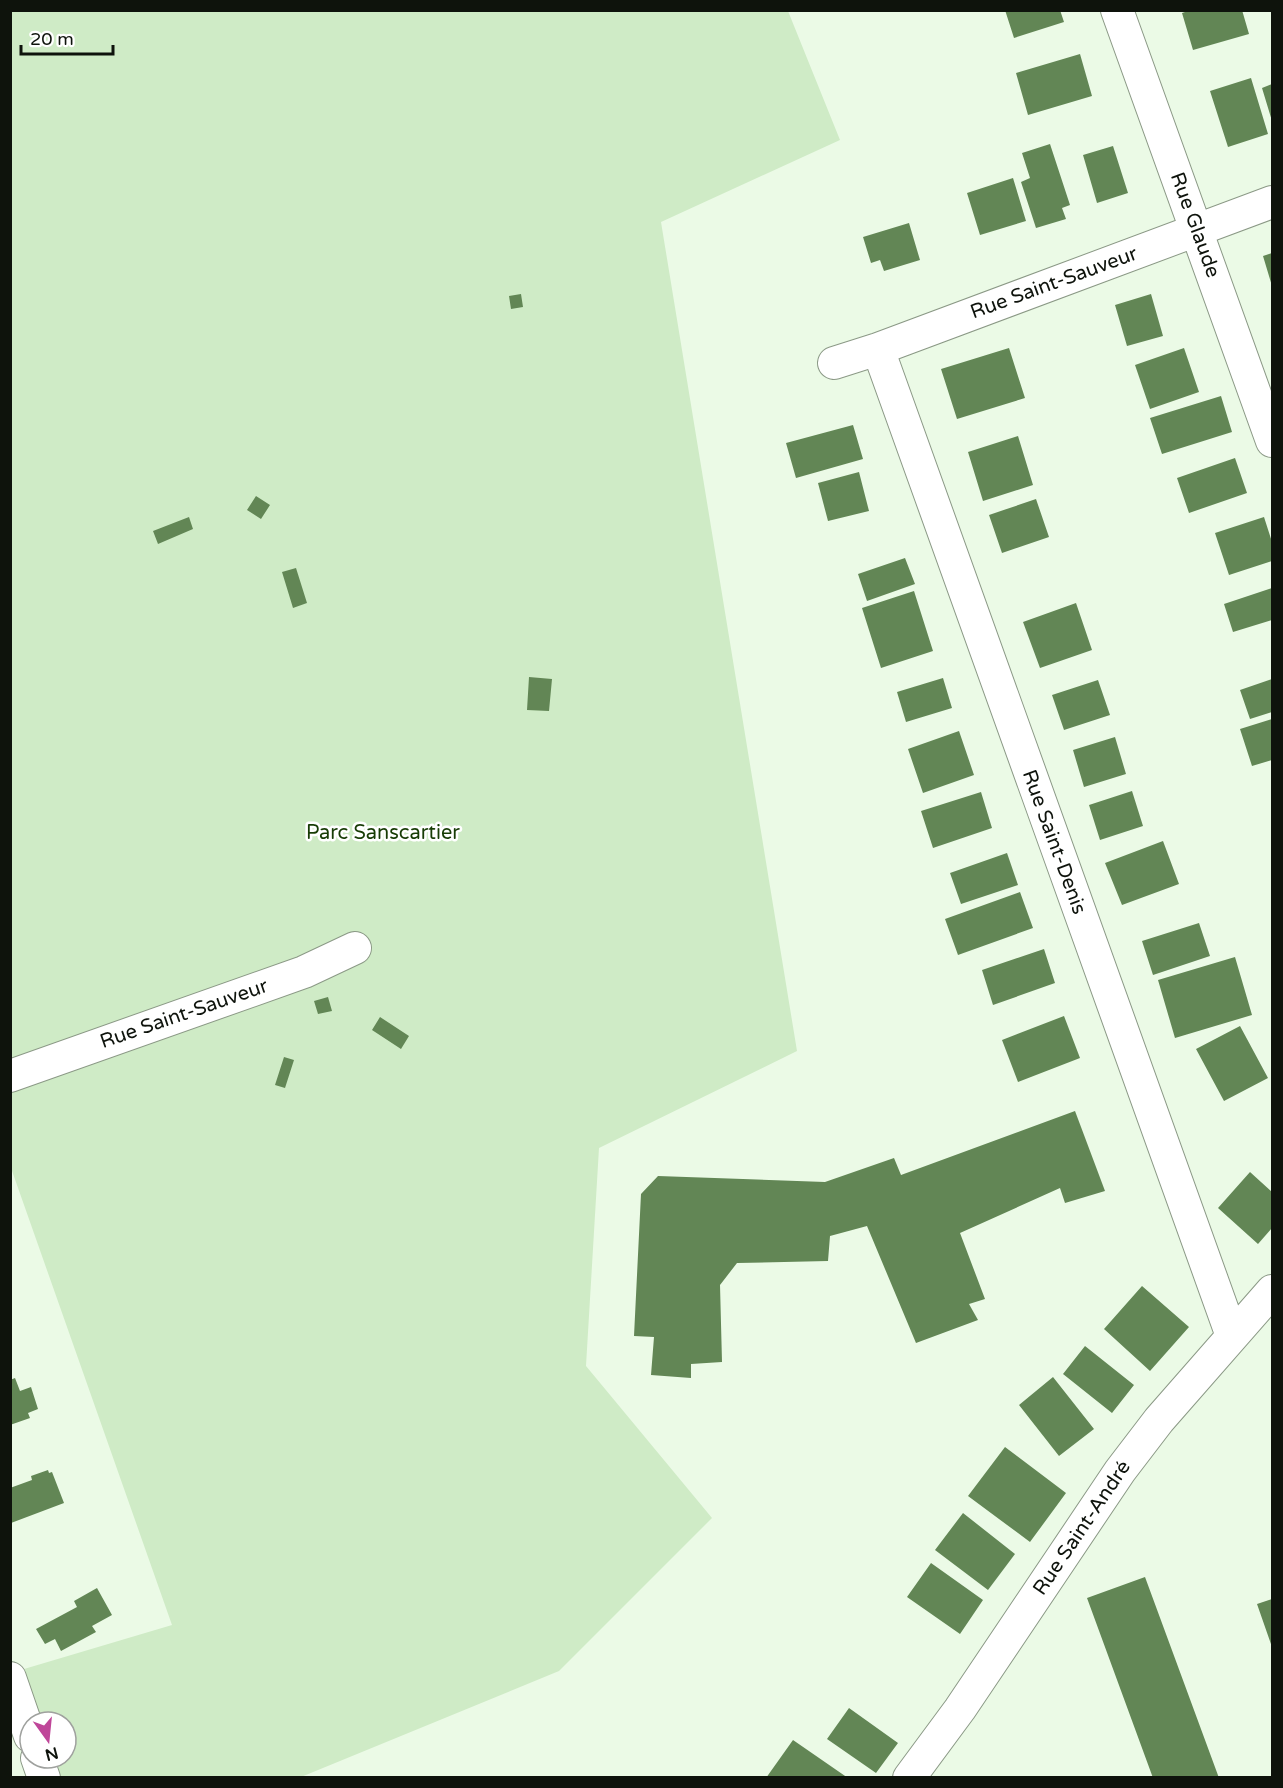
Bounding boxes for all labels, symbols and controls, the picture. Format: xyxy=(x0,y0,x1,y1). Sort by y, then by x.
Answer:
scale bar xyxy=(21,18,112,56)
text: 20 m xyxy=(30,28,74,50)
street label: Rue Glaude xyxy=(1165,169,1225,281)
street label: Rue Saint-Sauveur xyxy=(967,241,1141,324)
street label: Rue Saint-Denis xyxy=(1017,767,1091,917)
park label: Parc Sanscartier xyxy=(306,821,460,845)
street label: Rue Saint-Sauveur xyxy=(97,974,271,1054)
street label: Rue Saint-André xyxy=(1028,1456,1136,1600)
north arrow xyxy=(18,1710,78,1770)
text: N xyxy=(43,1742,60,1765)

